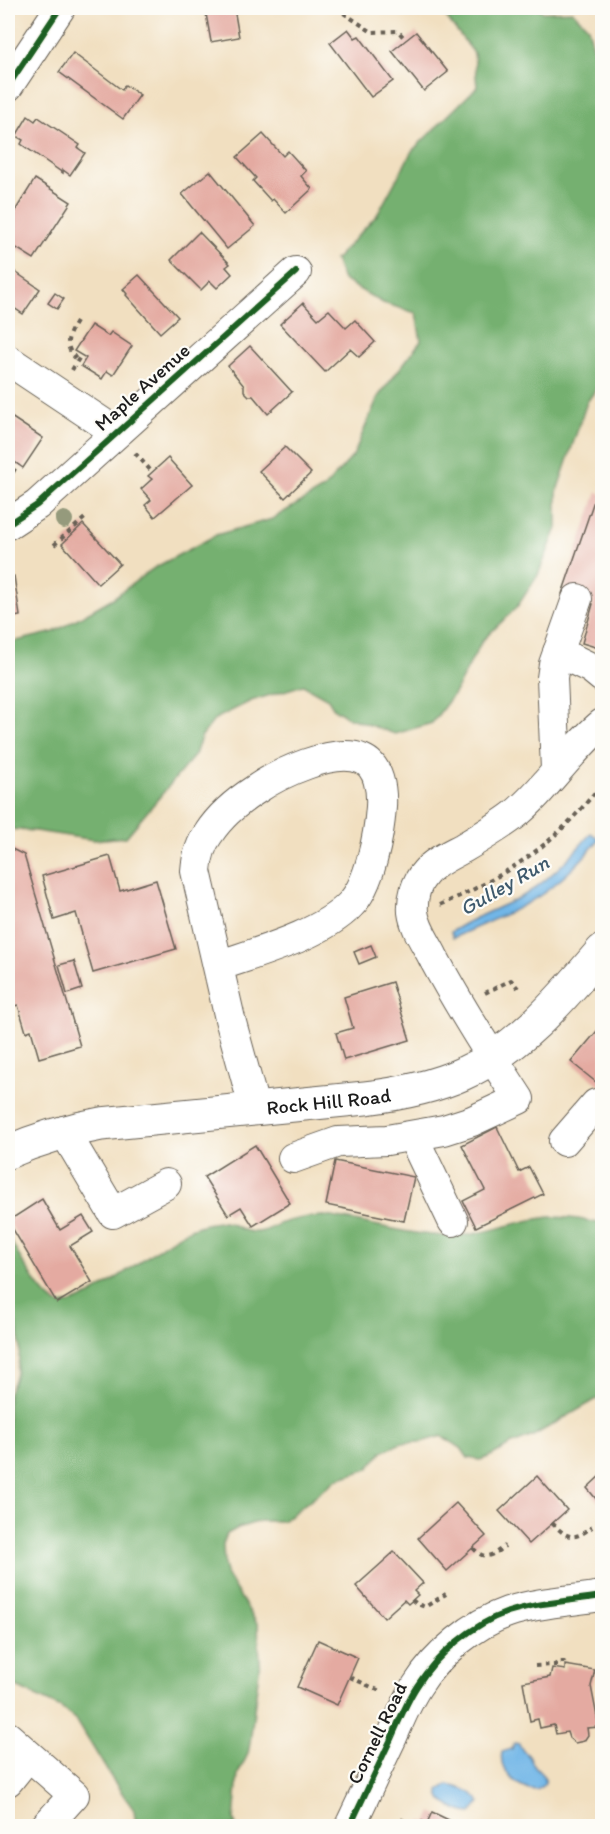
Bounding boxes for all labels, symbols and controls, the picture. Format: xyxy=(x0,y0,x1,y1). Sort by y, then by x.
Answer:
street label: Maple Avenue xyxy=(89,338,195,436)
water label: Gulley Run xyxy=(455,849,553,921)
street label: Rock Hill Road xyxy=(265,1083,393,1120)
street label: Cornell Road xyxy=(342,1678,412,1788)

